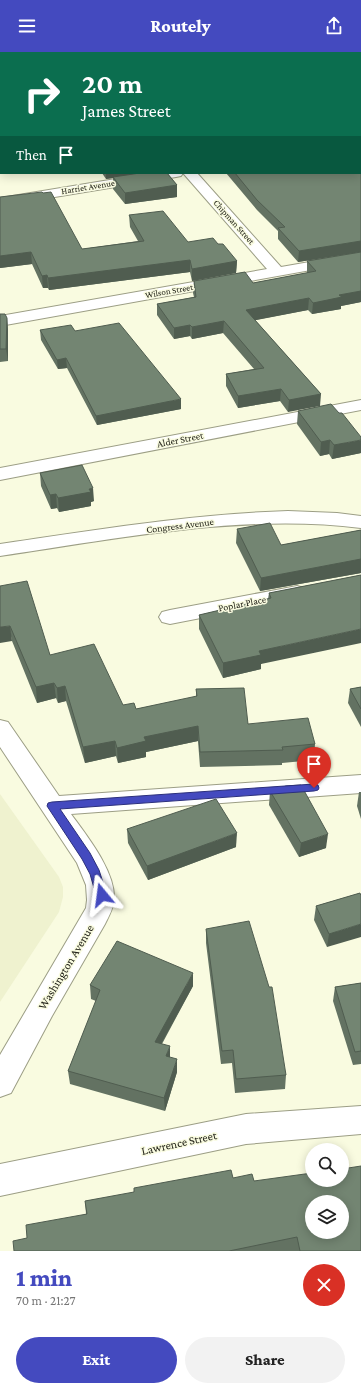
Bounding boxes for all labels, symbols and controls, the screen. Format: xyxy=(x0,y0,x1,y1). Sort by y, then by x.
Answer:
icon: menu xyxy=(16,15,38,37)
icon: share xyxy=(323,15,345,37)
text: Routely xyxy=(150,16,211,36)
icon: right xyxy=(16,68,68,120)
text: 20 m xyxy=(82,68,142,99)
text: James Street xyxy=(82,101,171,121)
icon: arrive xyxy=(55,144,77,166)
text: Then xyxy=(16,147,47,163)
street label: Harriet Avenue xyxy=(61,178,115,196)
street label: Chipman Street xyxy=(211,198,257,247)
street label: Wilson Street xyxy=(144,282,195,300)
street label: Alder Street xyxy=(156,429,205,449)
street label: Congress Avenue xyxy=(146,516,215,535)
street label: Poplar Place xyxy=(217,593,268,614)
pin xyxy=(297,747,331,788)
icon: arrive xyxy=(303,753,325,775)
position arrow xyxy=(81,874,123,916)
street label: Washington Avenue xyxy=(35,922,97,1012)
street label: Lawrence Street xyxy=(140,1128,219,1158)
map controls xyxy=(305,1143,349,1239)
button: search xyxy=(305,1143,349,1187)
button: layers xyxy=(305,1195,349,1239)
text: 1 min xyxy=(16,1264,72,1291)
button: close xyxy=(303,1264,345,1306)
text: 70 m · 21:27 xyxy=(16,1293,76,1308)
button: Exit xyxy=(16,1337,177,1383)
button: Share xyxy=(185,1337,345,1383)

